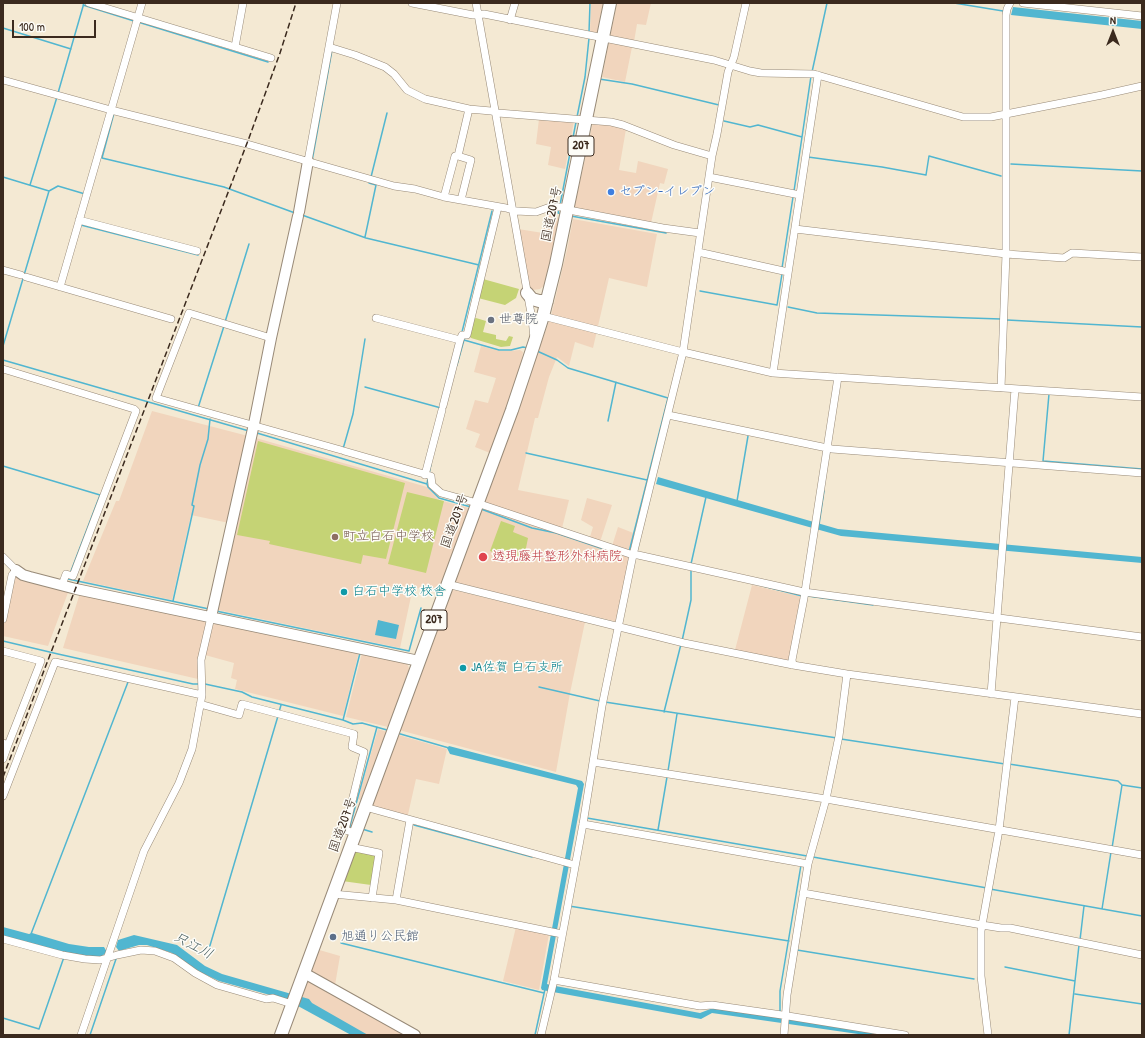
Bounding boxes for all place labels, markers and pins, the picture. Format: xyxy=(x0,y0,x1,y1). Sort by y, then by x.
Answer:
place label: セブン-イレブン xyxy=(619,184,715,200)
marker: セブン-イレブン xyxy=(606,187,616,197)
place label: 世尊院 xyxy=(499,312,538,328)
marker: 世尊院 xyxy=(486,315,496,325)
place label: 町立白石中学校 xyxy=(343,529,434,545)
marker: 町立白石中学校 xyxy=(330,532,340,542)
place label: 透現藤井整形外科病院 xyxy=(492,549,622,565)
marker: 透現藤井整形外科病院 xyxy=(477,551,489,563)
place label: 白石中学校 校舎 xyxy=(352,584,446,600)
marker: 白石中学校 校舎 xyxy=(339,587,349,597)
place label: JA佐賀 白石支所 xyxy=(471,660,563,676)
marker: JA佐賀 白石支所 xyxy=(458,663,468,673)
place label: 旭通り公民館 xyxy=(341,929,419,945)
marker: 旭通り公民館 xyxy=(328,932,338,942)

